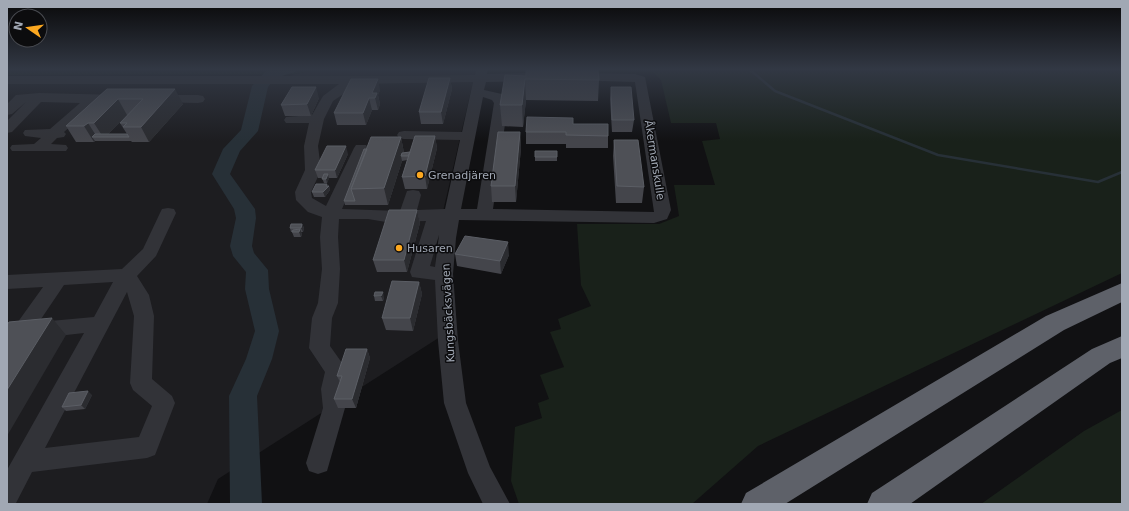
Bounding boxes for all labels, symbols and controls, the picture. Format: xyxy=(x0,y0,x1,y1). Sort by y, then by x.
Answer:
north arrow xyxy=(8,8,48,48)
text: N xyxy=(11,20,26,32)
street label: Åkermanskulle xyxy=(642,119,667,201)
place label: Grenadjären xyxy=(428,169,496,182)
marker: Grenadjären xyxy=(415,170,425,180)
place label: Husaren xyxy=(407,242,453,255)
marker: Husaren xyxy=(394,243,404,253)
street label: Kungsbäcksvägen xyxy=(439,263,458,363)

